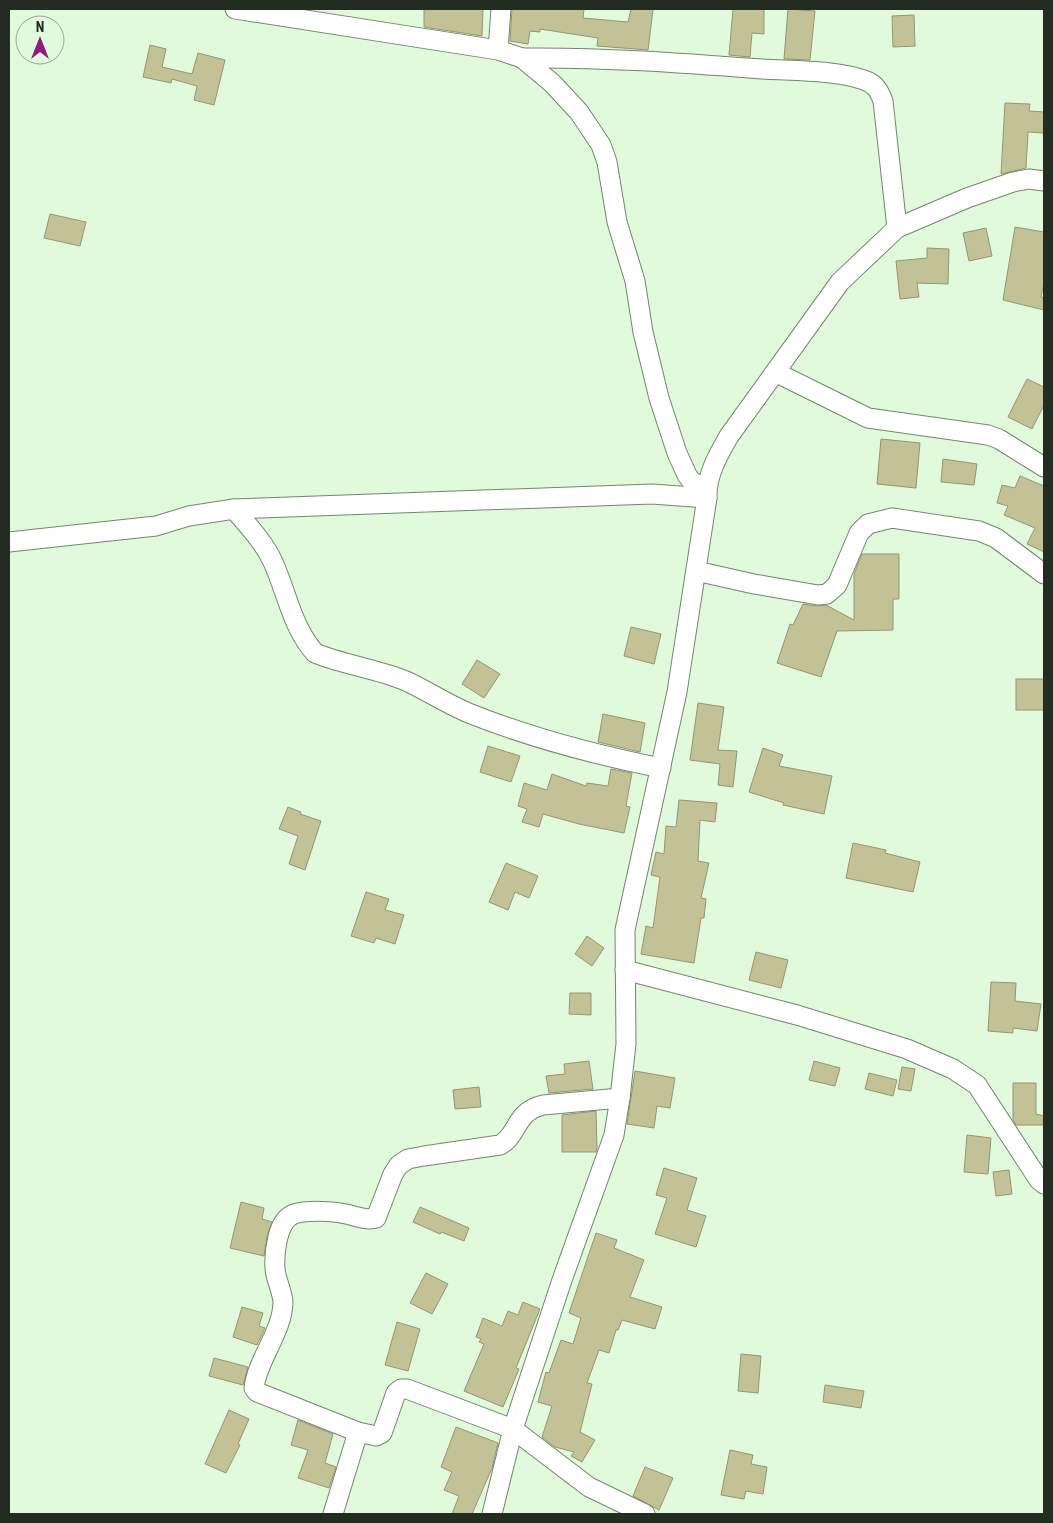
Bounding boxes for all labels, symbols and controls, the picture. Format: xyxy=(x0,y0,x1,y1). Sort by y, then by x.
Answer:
north arrow xyxy=(15,15,65,65)
text: N xyxy=(36,19,44,35)

